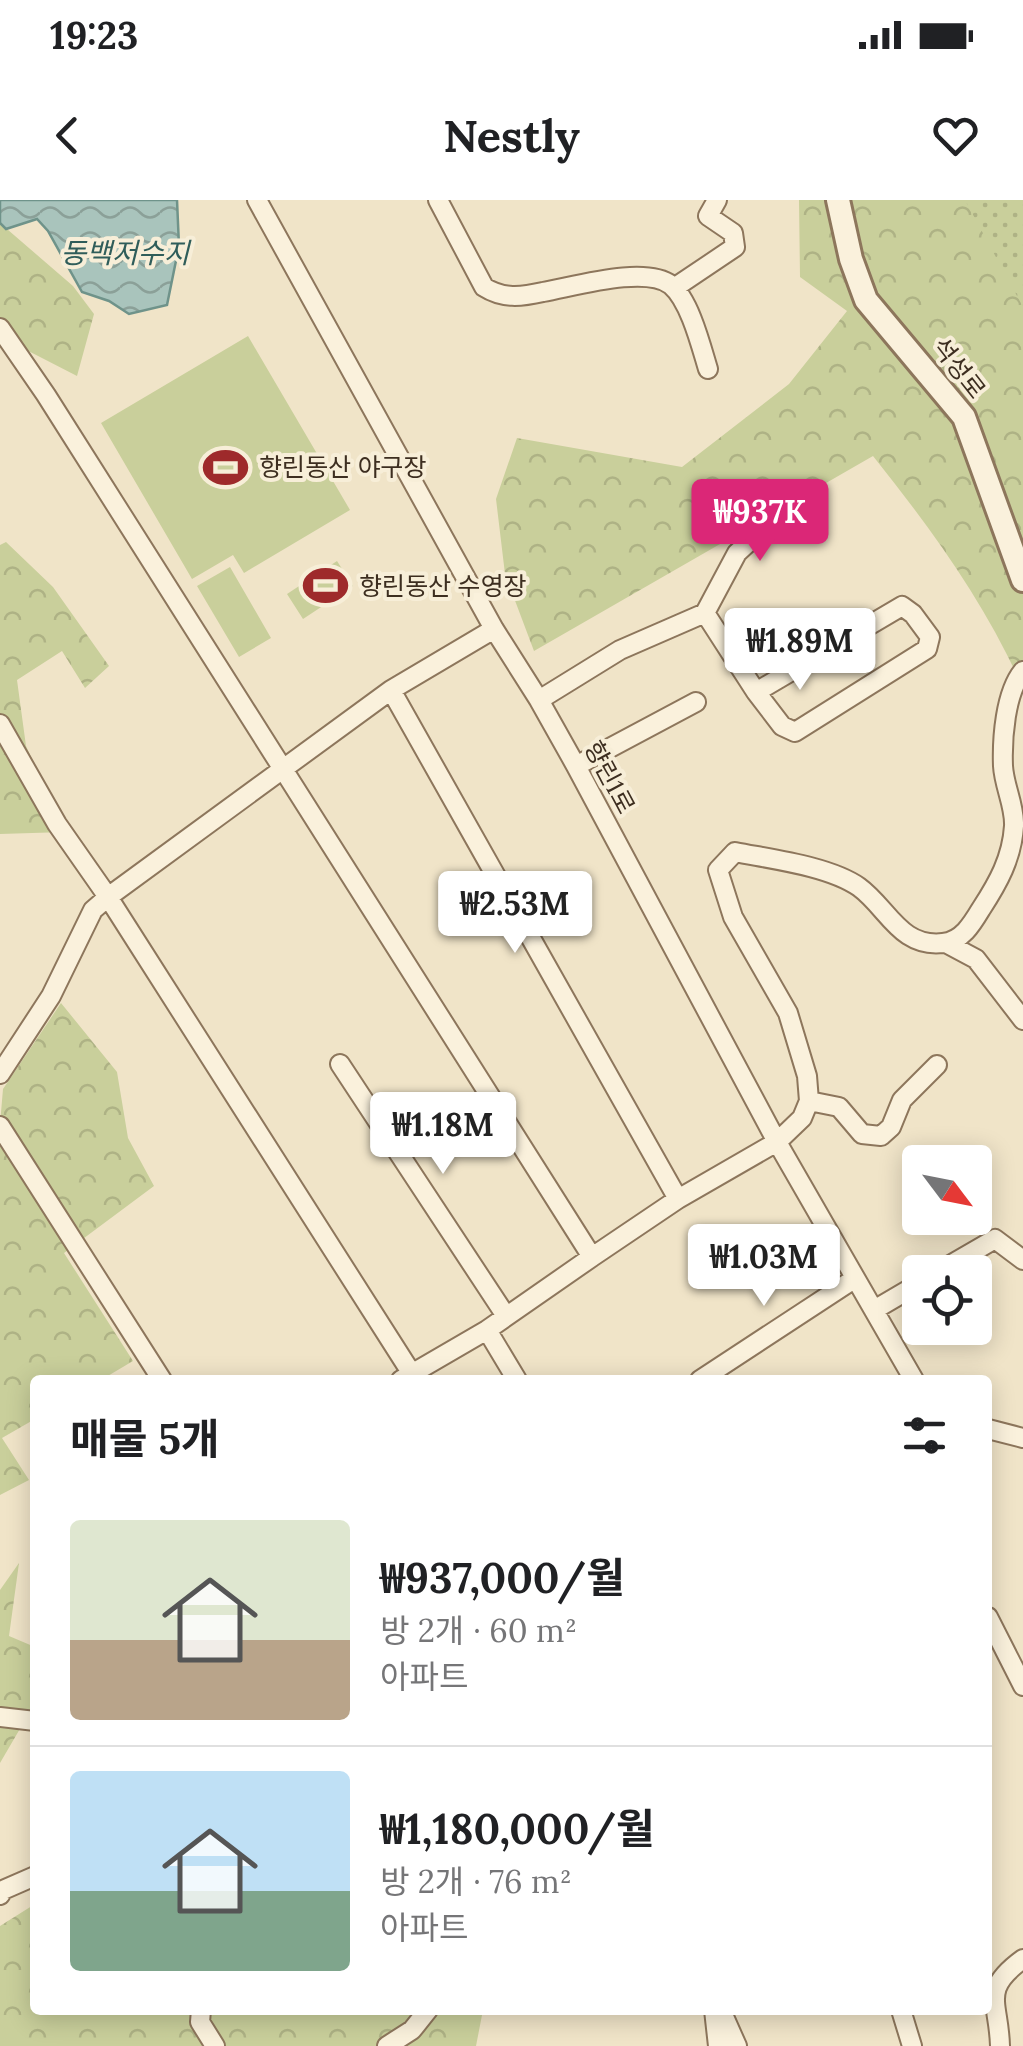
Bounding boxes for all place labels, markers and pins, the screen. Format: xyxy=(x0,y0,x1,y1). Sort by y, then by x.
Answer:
sports icon: 향린동산 야구장 xyxy=(202,443,250,491)
place label: 향린동산 야구장 xyxy=(259,451,427,483)
pin: ₩937K xyxy=(690,479,830,564)
sports icon: 향린동산 수영장 xyxy=(302,562,350,610)
place label: 향린동산 수영장 xyxy=(359,570,527,602)
pin: ₩1.89M xyxy=(719,608,881,693)
pin: ₩2.53M xyxy=(434,871,596,956)
pin: ₩1.18M xyxy=(362,1092,524,1177)
pin: ₩1.03M xyxy=(683,1224,845,1309)

